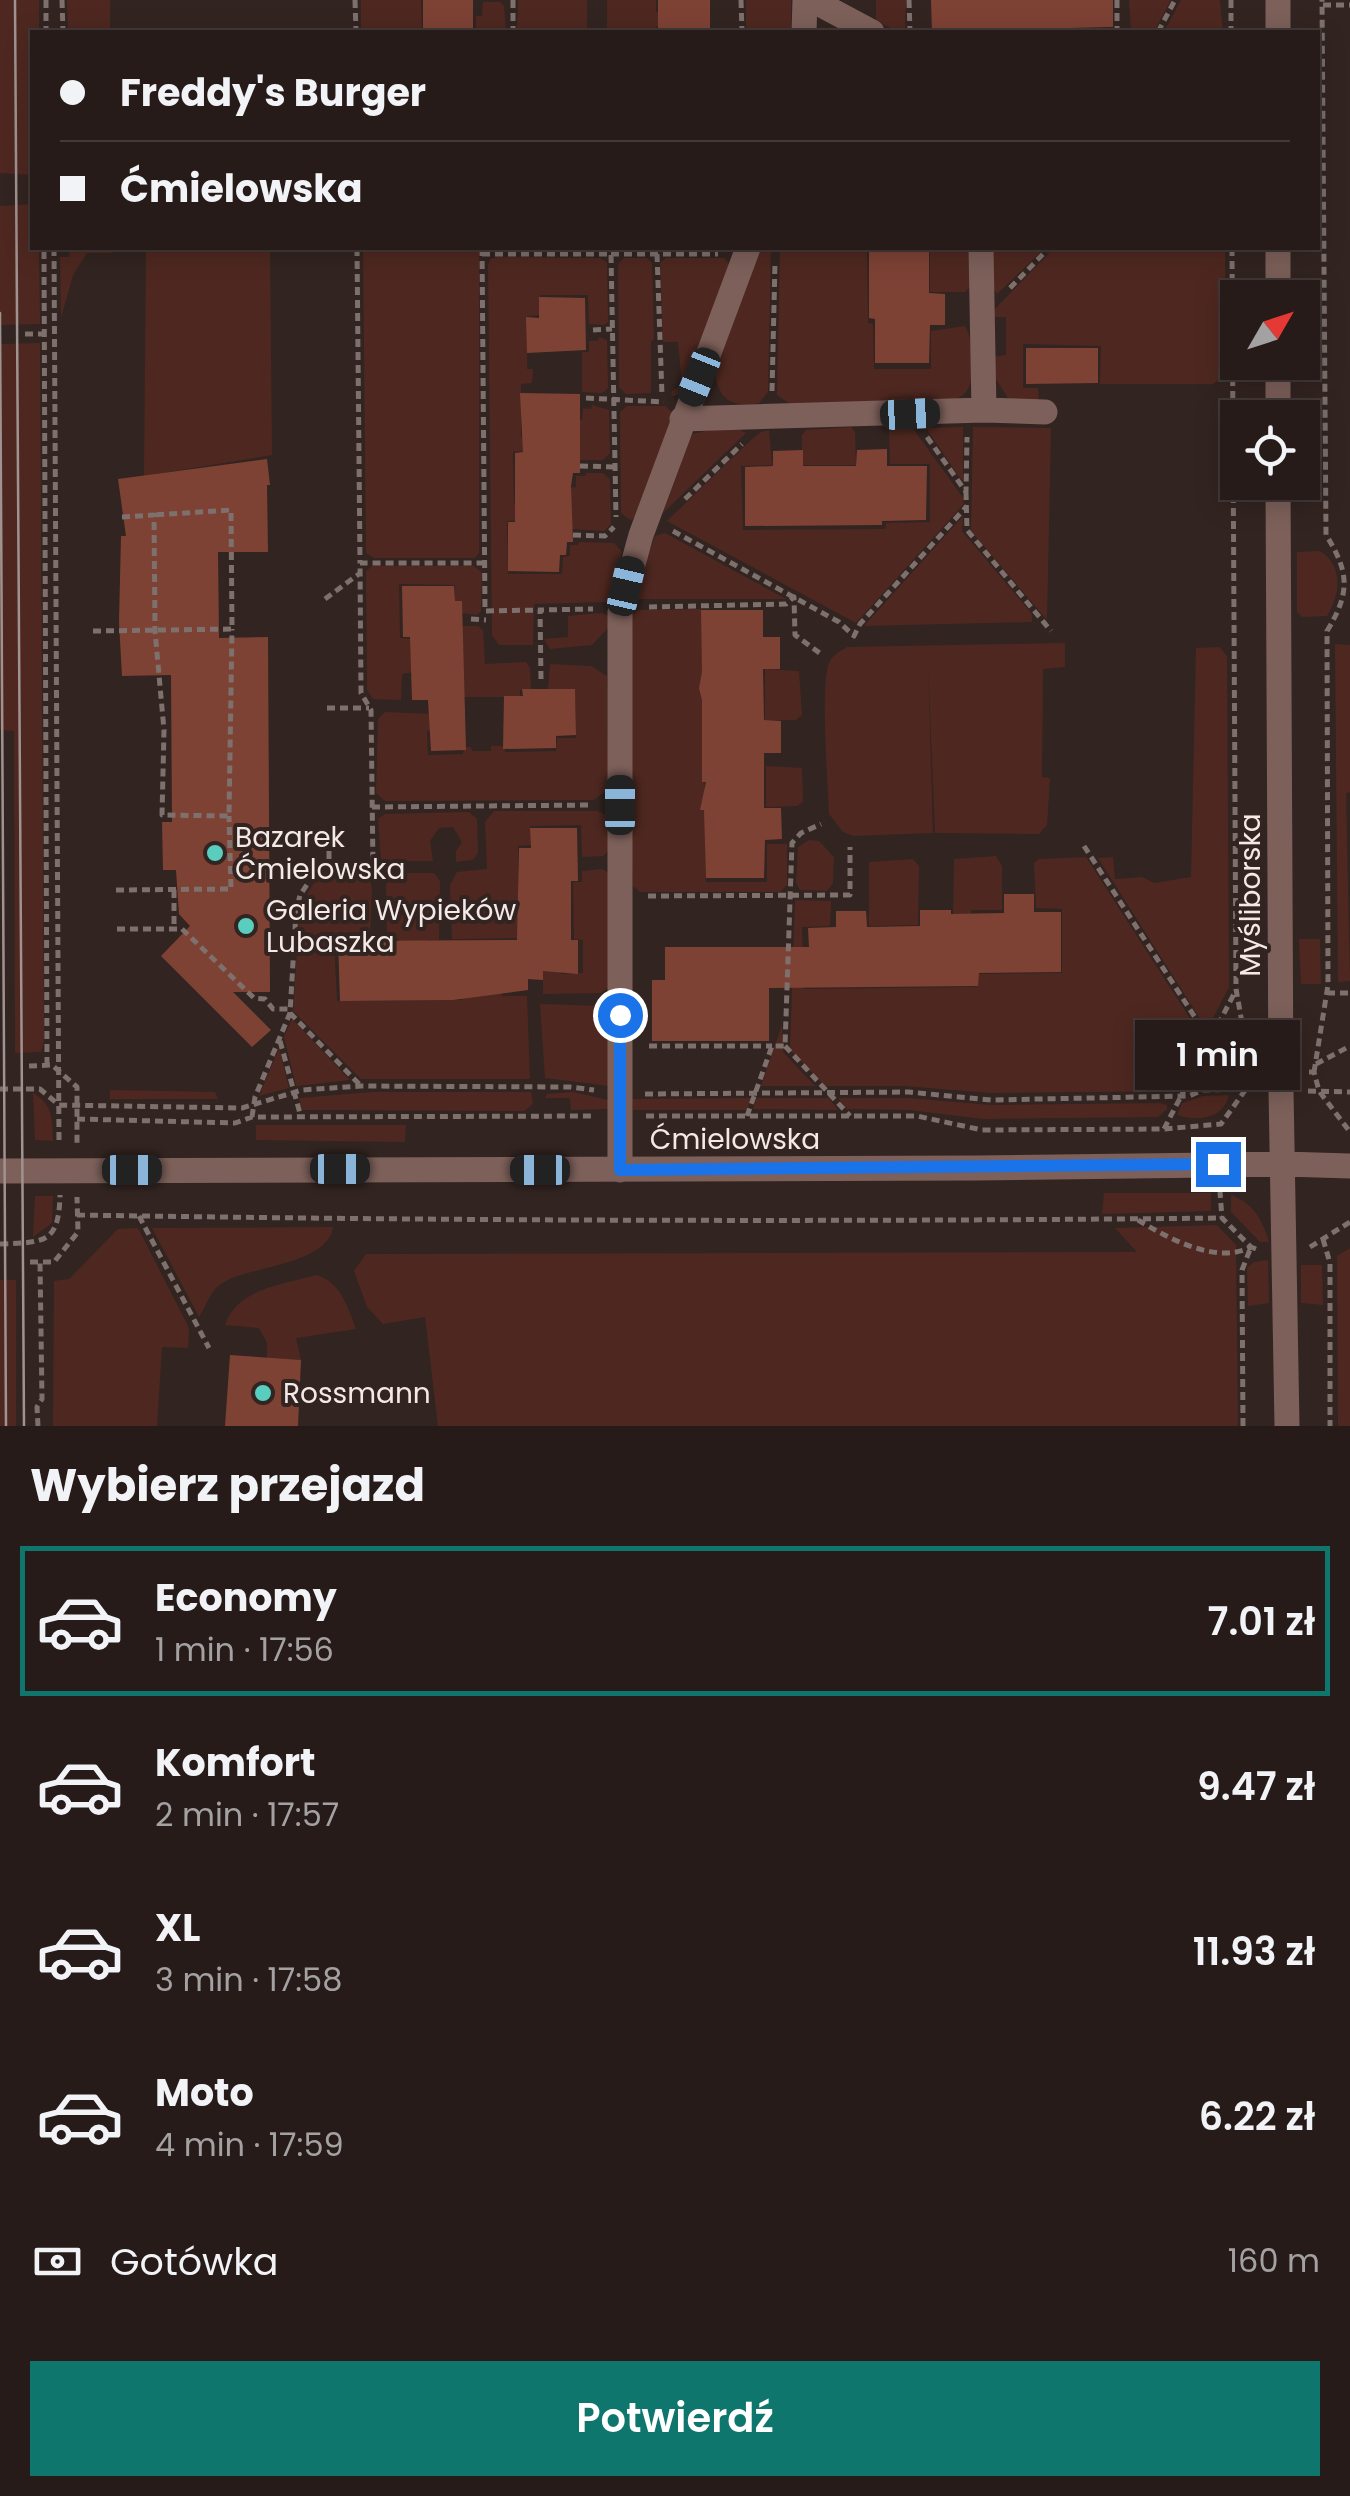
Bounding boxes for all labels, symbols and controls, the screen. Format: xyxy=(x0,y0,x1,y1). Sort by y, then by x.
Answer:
text: Freddy's Burger xyxy=(120,66,426,119)
text: Ćmielowska xyxy=(120,162,363,215)
north arrow xyxy=(1220,280,1320,380)
map controls xyxy=(1220,280,1320,500)
car xyxy=(674,344,724,410)
car xyxy=(879,397,941,431)
button: locate xyxy=(1220,400,1320,500)
car xyxy=(605,553,647,619)
car xyxy=(605,775,635,835)
street label: Myśliborska xyxy=(1231,813,1270,977)
place label: Bazarek Ćmielowska xyxy=(235,818,405,889)
marker: Bazarek Ćmielowska xyxy=(204,842,226,864)
place label: Galeria Wypieków Lubaszka xyxy=(266,891,516,962)
marker: Galeria Wypieków Lubaszka xyxy=(235,915,257,937)
route start xyxy=(598,993,643,1038)
callout: 1 min xyxy=(1136,1019,1300,1089)
text: 1 min xyxy=(1176,1032,1259,1077)
street label: Ćmielowska xyxy=(650,1120,820,1159)
route end xyxy=(1196,1142,1241,1187)
car xyxy=(310,1154,370,1184)
car xyxy=(102,1155,162,1185)
car xyxy=(510,1155,570,1185)
place label: Rossmann xyxy=(283,1374,431,1413)
marker: Rossmann xyxy=(252,1382,274,1404)
text: Wybierz przejazd xyxy=(30,1454,425,1517)
text: Economy xyxy=(155,1571,337,1624)
icon: car xyxy=(35,1576,125,1666)
text: 7.01 zł xyxy=(1208,1595,1315,1648)
text: 1 min · 17:56 xyxy=(155,1627,334,1672)
text: Komfort xyxy=(155,1736,316,1789)
icon: car xyxy=(35,1741,125,1831)
text: 9.47 zł xyxy=(1197,1760,1315,1813)
text: 2 min · 17:57 xyxy=(155,1792,339,1837)
text: XL xyxy=(155,1901,200,1954)
icon: car xyxy=(35,1906,125,1996)
text: 11.93 zł xyxy=(1193,1925,1315,1978)
text: 3 min · 17:58 xyxy=(155,1957,342,2002)
text: Moto xyxy=(155,2066,254,2119)
icon: car xyxy=(35,2071,125,2161)
text: 6.22 zł xyxy=(1199,2090,1315,2143)
text: 4 min · 17:59 xyxy=(155,2122,344,2167)
icon: cash xyxy=(30,2234,85,2289)
text: Gotówka xyxy=(110,2235,278,2288)
text: 160 m xyxy=(1228,2238,1320,2283)
button: Potwierdź xyxy=(30,2361,1320,2476)

